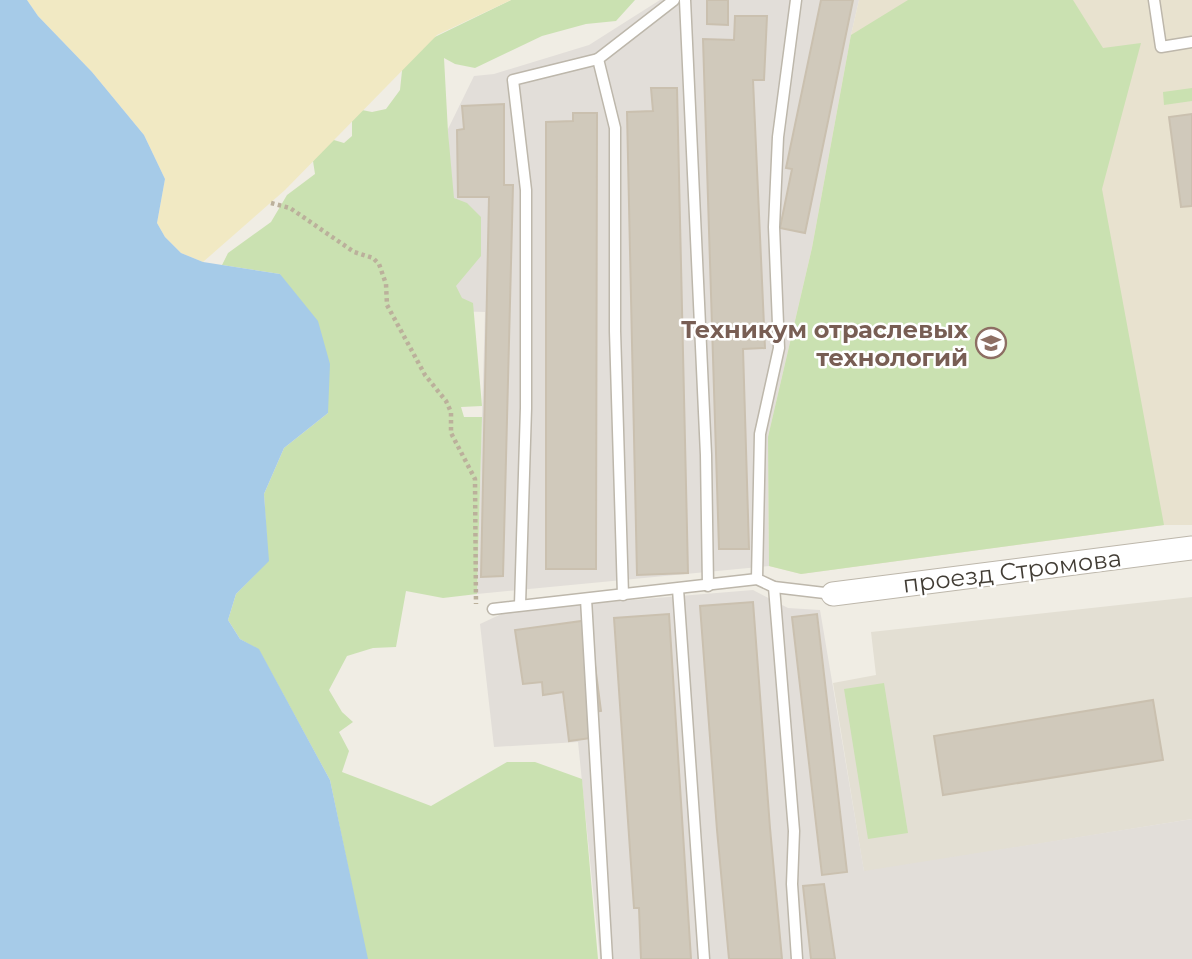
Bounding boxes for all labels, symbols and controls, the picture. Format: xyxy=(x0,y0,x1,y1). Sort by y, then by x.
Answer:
place label: Техникум отраслевых технологий xyxy=(681,315,969,372)
school or university icon: Техникум отраслевых технологий xyxy=(974,326,1008,360)
street label: проезд Стромова xyxy=(901,543,1123,599)

